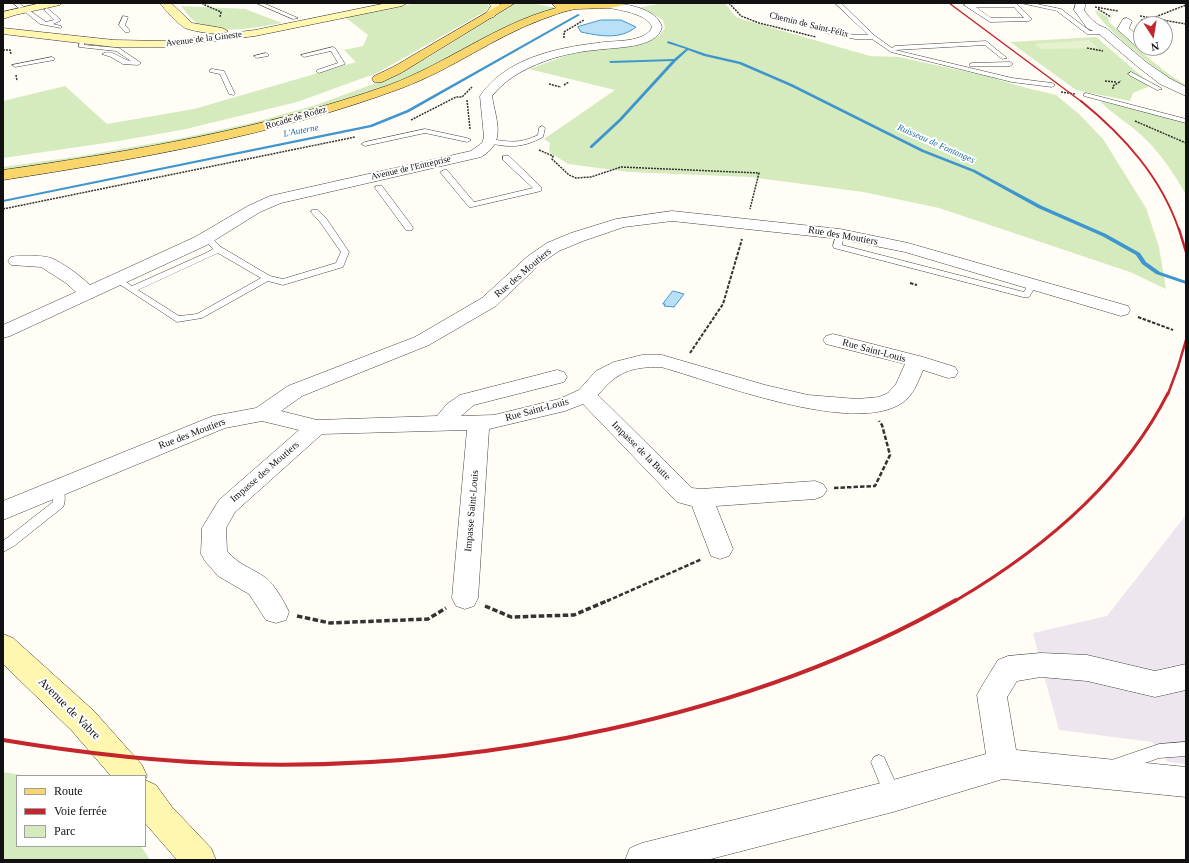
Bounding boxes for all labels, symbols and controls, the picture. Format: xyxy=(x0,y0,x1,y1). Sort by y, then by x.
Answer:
street label: Chemin de Saint-Félix xyxy=(768,10,850,40)
north arrow xyxy=(1133,16,1173,56)
street label: Avenue de la Gineste xyxy=(165,29,243,49)
text: N xyxy=(1150,40,1160,53)
street label: Rocade de Rodez xyxy=(264,104,328,132)
water label: L'Auterne xyxy=(283,122,319,140)
water label: Ruisseau de Fontanges xyxy=(896,122,976,166)
street label: Avenue de l'Entreprise xyxy=(370,154,452,182)
street label: Rue des Moutiers xyxy=(807,224,879,248)
street label: Rue des Moutiers xyxy=(492,246,554,300)
street label: Rue Saint-Louis xyxy=(841,337,907,365)
street label: Rue Saint-Louis xyxy=(504,396,570,424)
street label: Rue des Moutiers xyxy=(157,416,227,452)
street label: Impasse de la Butte xyxy=(609,419,673,483)
street label: Impasse des Moutiers xyxy=(228,439,302,505)
street label: Impasse Saint-Louis xyxy=(462,470,482,552)
street label: Avenue de Vabre xyxy=(35,675,103,743)
legend xyxy=(16,775,146,847)
text: Route xyxy=(54,784,83,798)
text: Voie ferrée xyxy=(54,804,107,818)
text: Parc xyxy=(54,824,75,838)

